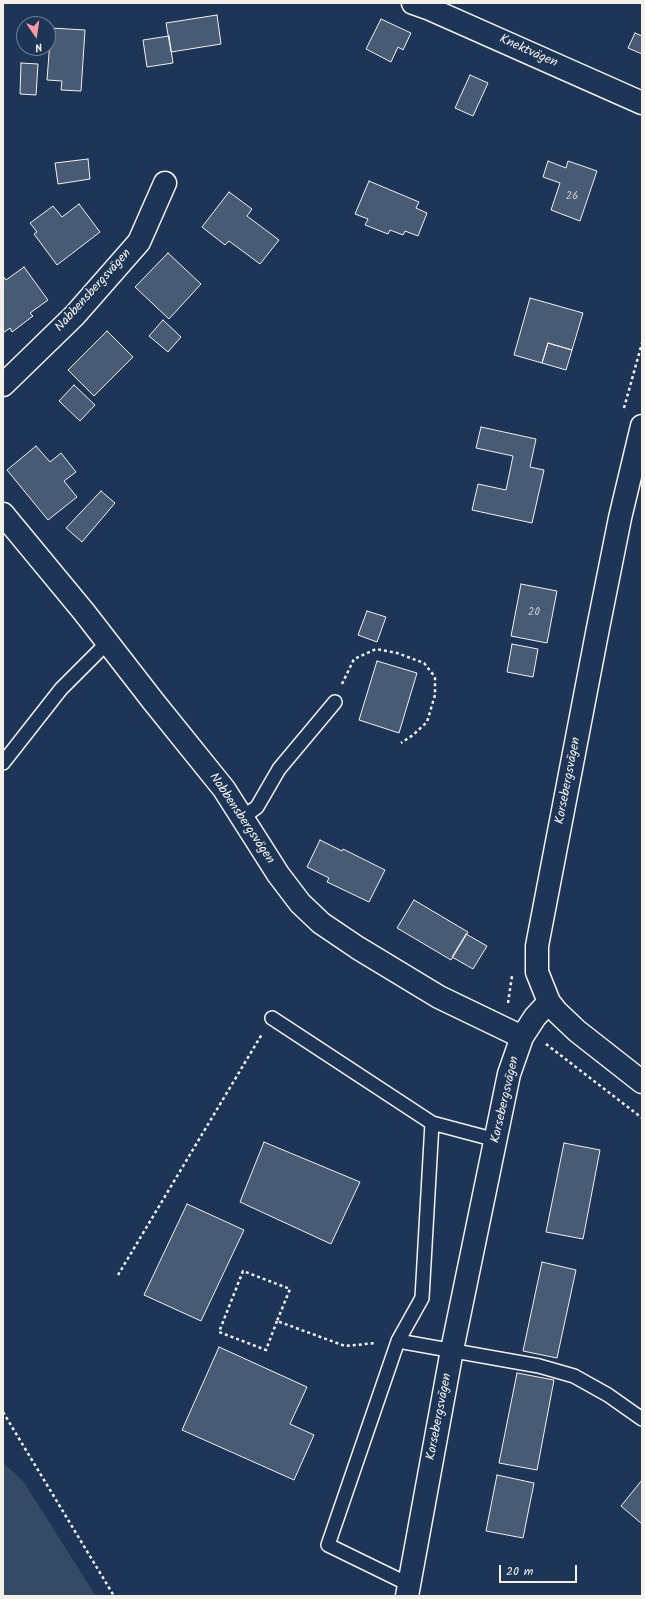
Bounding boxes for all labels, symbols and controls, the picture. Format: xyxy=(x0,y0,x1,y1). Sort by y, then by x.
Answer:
north arrow xyxy=(16,16,56,56)
street label: Knektvägen xyxy=(496,32,560,72)
text: N xyxy=(33,37,44,56)
house number: 26 xyxy=(566,190,578,204)
street label: Nabbensbergsvägen xyxy=(53,246,135,336)
house number: 20 xyxy=(528,606,540,620)
street label: Korsebergsvägen xyxy=(553,736,585,826)
street label: Nabbensbergsvägen xyxy=(205,771,277,867)
street label: Korsebergsvägen xyxy=(488,1055,524,1145)
street label: Korsebergsvägen xyxy=(424,1372,456,1462)
scale bar xyxy=(501,1557,579,1583)
text: 20 m xyxy=(506,1562,533,1581)

